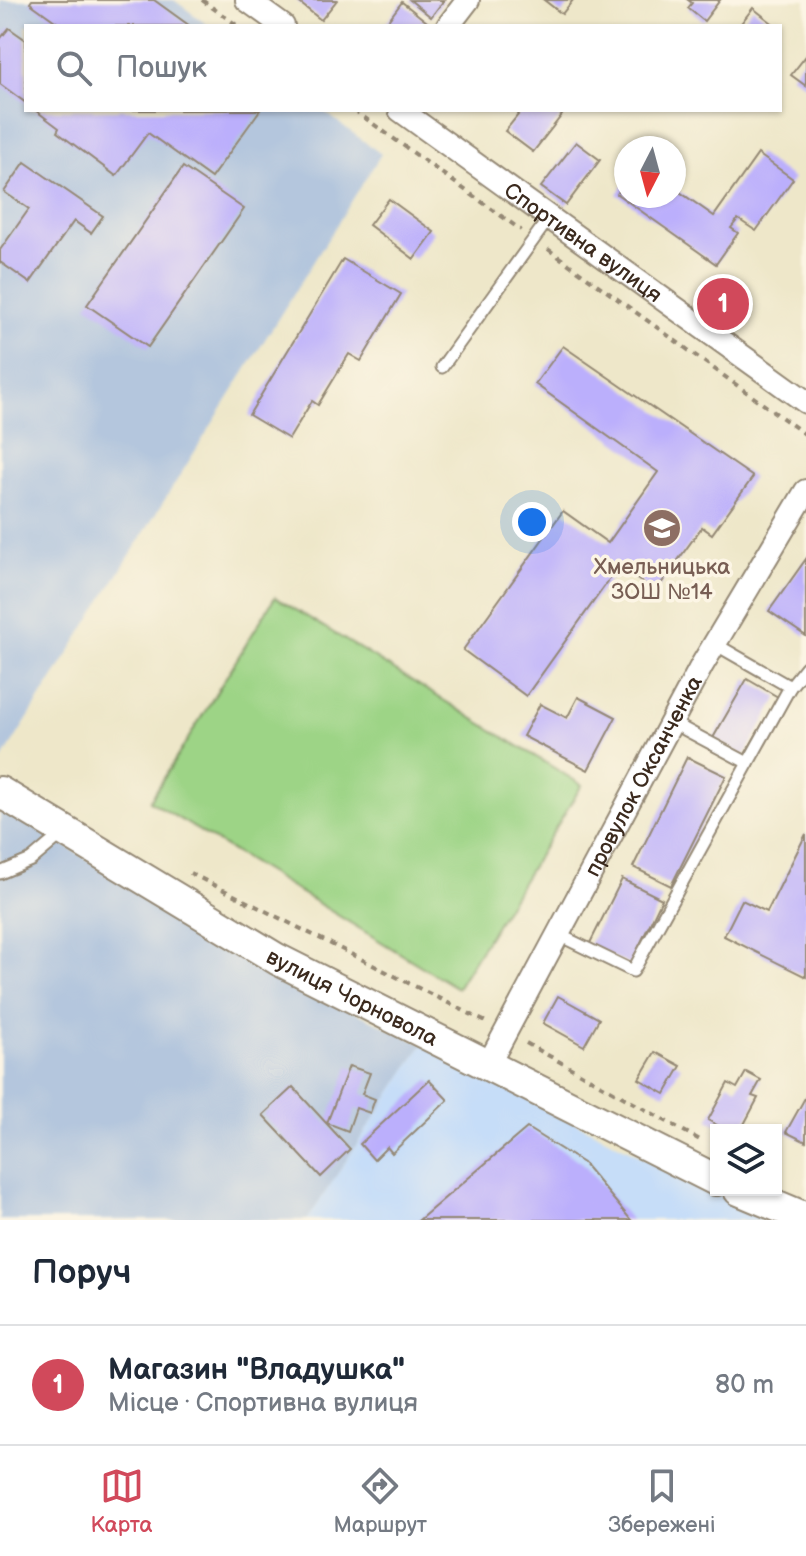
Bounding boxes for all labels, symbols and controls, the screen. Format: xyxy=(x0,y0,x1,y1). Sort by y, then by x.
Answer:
search box xyxy=(24,24,782,112)
icon: search xyxy=(52,46,96,90)
text: Пошук xyxy=(116,50,207,86)
north arrow xyxy=(614,136,686,208)
street label: Спортивна вулиця xyxy=(498,177,667,309)
pin: 1 xyxy=(697,274,749,334)
your location xyxy=(512,502,552,542)
school or university icon: Хмельницька ЗОШ №14 xyxy=(641,507,683,549)
place label: Хмельницька ЗОШ №14 xyxy=(594,554,730,606)
street label: провулок Оксанченка xyxy=(579,671,709,882)
street label: вулиця Чорновола xyxy=(261,944,442,1053)
map controls xyxy=(710,1124,782,1196)
button: layers xyxy=(710,1124,782,1196)
text: Поруч xyxy=(32,1252,131,1293)
text: Магазин "Владушка" xyxy=(108,1352,405,1388)
text: 1 xyxy=(53,1370,63,1401)
text: 80 m xyxy=(715,1370,774,1401)
text: Місце · Спортивна вулиця xyxy=(108,1388,418,1419)
tab: Карта xyxy=(91,1464,152,1539)
tab: Маршрут xyxy=(334,1464,427,1539)
tab: Збережені xyxy=(608,1464,715,1539)

